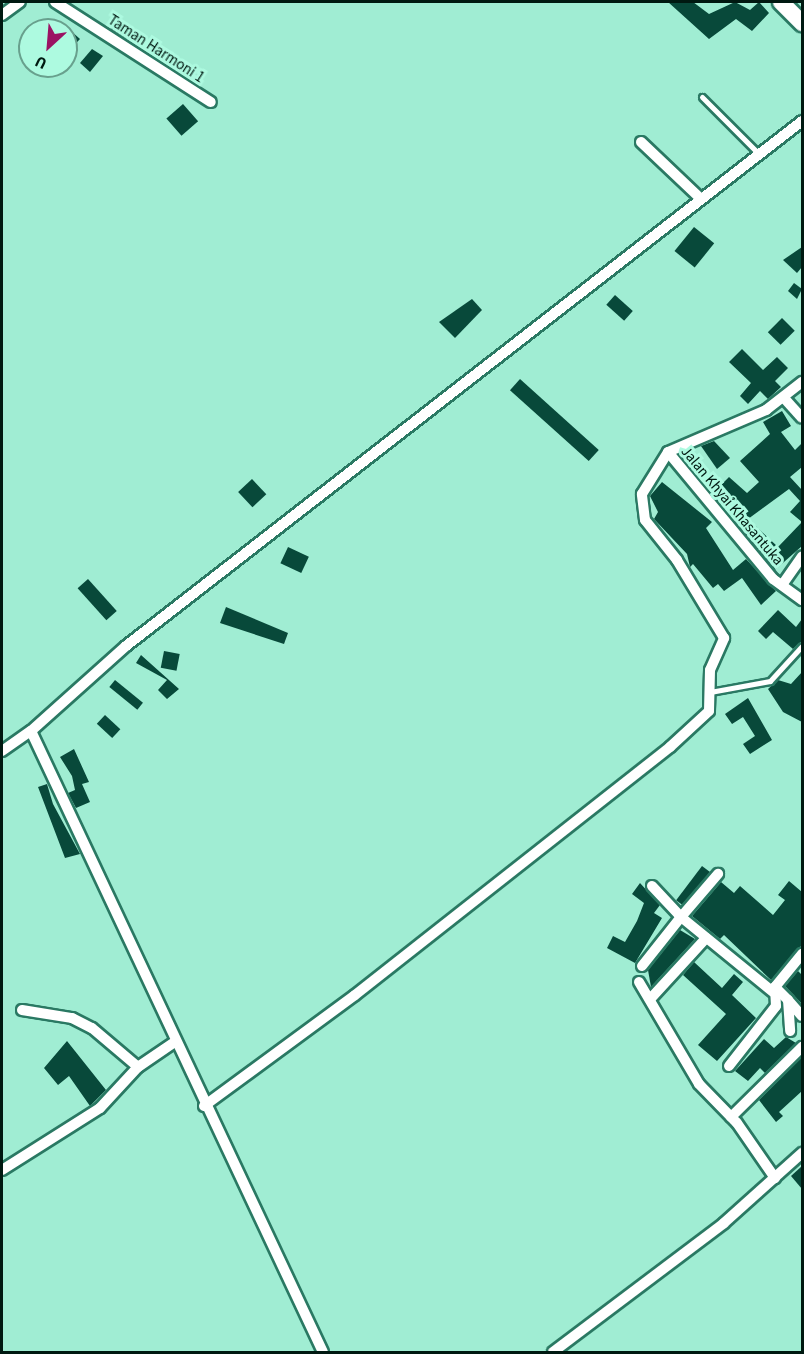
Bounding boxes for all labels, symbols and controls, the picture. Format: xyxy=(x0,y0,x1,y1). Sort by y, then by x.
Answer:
street label: Taman Harmoni 1 xyxy=(104,11,208,87)
north arrow xyxy=(18,18,78,78)
text: U xyxy=(31,50,51,75)
street label: Jalan Khyai Khasantuka xyxy=(677,443,787,569)

